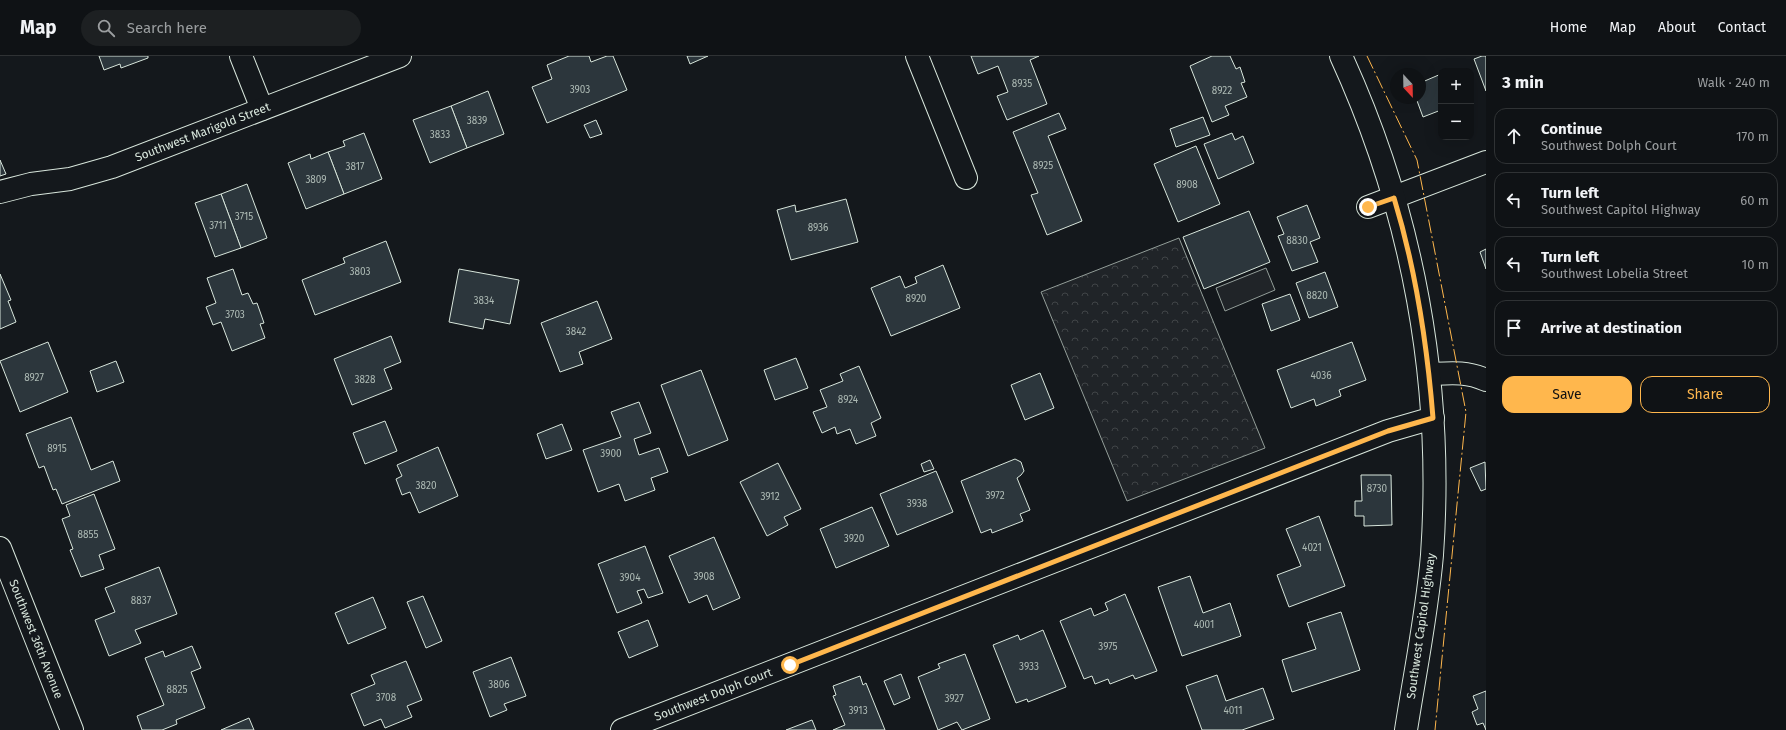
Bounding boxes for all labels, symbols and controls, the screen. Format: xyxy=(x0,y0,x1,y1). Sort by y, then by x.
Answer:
search box xyxy=(81,10,361,46)
text: Map xyxy=(20,16,57,39)
icon: search xyxy=(95,17,117,39)
text: Search here xyxy=(127,19,207,37)
text: Home xyxy=(1550,19,1587,36)
text: Map xyxy=(1609,19,1636,36)
text: About xyxy=(1658,19,1696,36)
text: Contact xyxy=(1718,19,1766,36)
north arrow xyxy=(1390,68,1426,104)
map controls xyxy=(1438,68,1474,140)
button: + xyxy=(1438,68,1474,104)
text: 3 min xyxy=(1502,72,1544,93)
text: Walk · 240 m xyxy=(1697,75,1770,90)
house number: 8935 xyxy=(1012,78,1032,90)
house number: 3903 xyxy=(570,84,590,96)
house number: 8922 xyxy=(1212,85,1232,97)
street label: Southwest Marigold Street xyxy=(133,100,273,164)
button: − xyxy=(1438,104,1474,140)
house number: 3839 xyxy=(467,115,487,127)
text: Continue xyxy=(1541,120,1602,138)
icon: ahead xyxy=(1503,125,1525,147)
house number: 3833 xyxy=(430,129,450,141)
text: 170 m xyxy=(1736,129,1769,144)
text: Southwest Dolph Court xyxy=(1541,138,1677,153)
house number: 8925 xyxy=(1033,160,1053,172)
house number: 3817 xyxy=(346,161,365,173)
house number: 3809 xyxy=(305,174,327,186)
house number: 8908 xyxy=(1176,179,1198,191)
text: Turn left xyxy=(1541,184,1599,202)
icon: left xyxy=(1503,189,1525,211)
text: 60 m xyxy=(1740,193,1769,208)
route end xyxy=(1359,198,1377,216)
text: Southwest Capitol Highway xyxy=(1541,202,1700,217)
house number: 3715 xyxy=(235,211,253,223)
house number: 3711 xyxy=(209,220,227,232)
house number: 8936 xyxy=(808,222,828,234)
house number: 8830 xyxy=(1286,235,1308,247)
text: Turn left xyxy=(1541,248,1599,266)
icon: left xyxy=(1503,253,1525,275)
text: 10 m xyxy=(1742,257,1769,272)
house number: 3803 xyxy=(350,266,370,278)
text: Southwest Lobelia Street xyxy=(1541,266,1688,281)
house number: 8820 xyxy=(1306,290,1328,302)
house number: 8920 xyxy=(906,293,927,305)
house number: 3834 xyxy=(474,295,495,307)
house number: 3703 xyxy=(225,309,245,321)
icon: arrive xyxy=(1503,317,1525,339)
text: Arrive at destination xyxy=(1541,319,1682,337)
house number: 3842 xyxy=(566,326,586,338)
house number: 4036 xyxy=(1310,370,1332,382)
house number: 8927 xyxy=(24,372,44,384)
house number: 3828 xyxy=(355,374,376,386)
button: Save xyxy=(1502,376,1632,413)
button: Share xyxy=(1640,376,1770,413)
house number: 8924 xyxy=(838,394,859,406)
house number: 8915 xyxy=(47,443,67,455)
house number: 3900 xyxy=(600,448,622,460)
house number: 3820 xyxy=(416,480,437,492)
house number: 8730 xyxy=(1367,483,1388,495)
house number: 3972 xyxy=(985,490,1005,502)
house number: 3912 xyxy=(760,491,780,503)
house number: 3938 xyxy=(907,498,928,510)
house number: 8855 xyxy=(78,529,99,541)
house number: 3920 xyxy=(844,533,865,545)
house number: 4021 xyxy=(1302,542,1322,554)
street label: Southwest Capitol Highway xyxy=(1404,552,1438,700)
house number: 3908 xyxy=(693,571,715,583)
house number: 3904 xyxy=(619,572,641,584)
street label: Southwest 36th Avenue xyxy=(6,577,66,701)
house number: 8837 xyxy=(131,595,152,607)
house number: 4001 xyxy=(1194,619,1214,631)
house number: 3975 xyxy=(1098,641,1118,653)
route start xyxy=(781,656,799,674)
house number: 3933 xyxy=(1019,661,1039,673)
street label: Southwest Dolph Court xyxy=(652,665,775,724)
house number: 3806 xyxy=(488,679,510,691)
house number: 8825 xyxy=(167,684,187,696)
house number: 3708 xyxy=(376,692,397,704)
house number: 3927 xyxy=(944,693,964,705)
house number: 3913 xyxy=(848,705,868,717)
house number: 4011 xyxy=(1223,705,1243,717)

